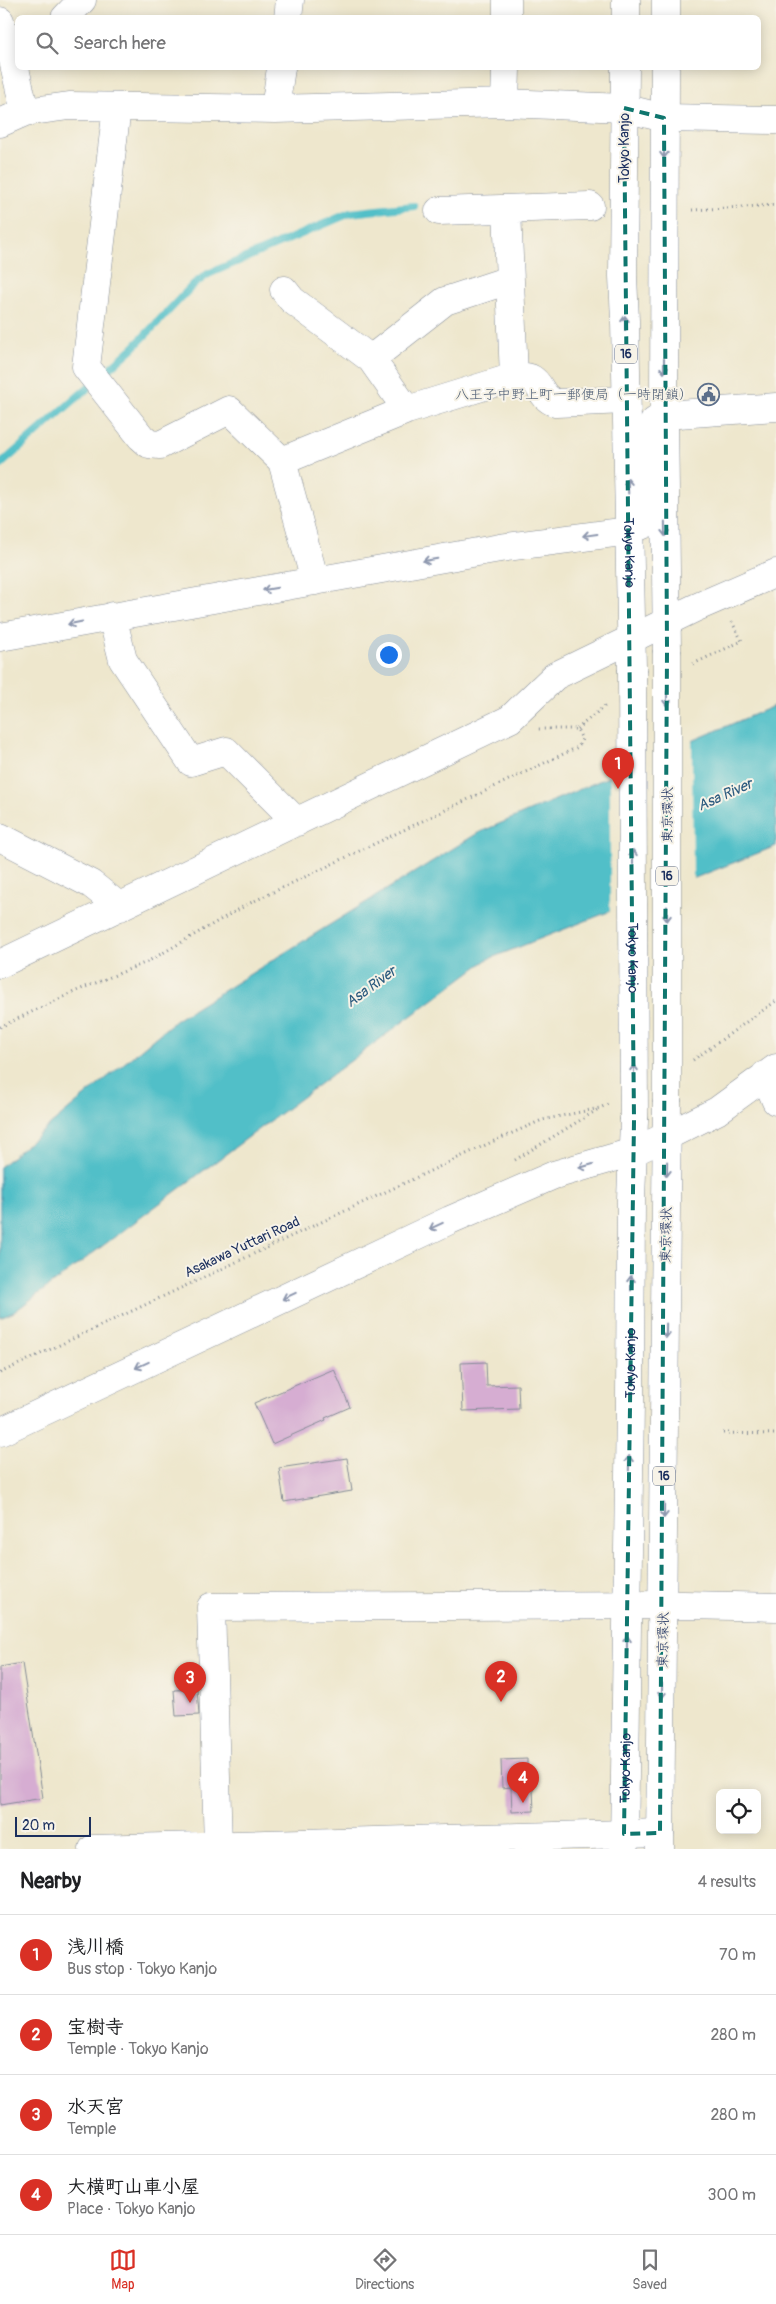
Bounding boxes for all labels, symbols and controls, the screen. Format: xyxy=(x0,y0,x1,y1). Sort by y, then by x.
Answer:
search box xyxy=(15,15,761,70)
icon: search xyxy=(33,29,61,57)
text: Search here xyxy=(73,31,166,55)
street label: Tokyo Kanjo xyxy=(616,112,633,183)
one-way arrow xyxy=(659,142,669,159)
one-way arrow xyxy=(621,316,630,332)
road number: 16 xyxy=(615,344,637,364)
one-way arrow xyxy=(659,358,669,374)
public building icon: 八王子中野上町一郵便局（一時閉鎖） xyxy=(697,382,721,406)
place label: 八王子中野上町一郵便局（一時閉鎖） xyxy=(455,386,693,403)
one-way arrow xyxy=(623,478,633,494)
street label: Tokyo Kanjo xyxy=(620,518,639,589)
one-way arrow xyxy=(660,520,670,536)
one-way arrow xyxy=(583,530,599,540)
one-way arrow xyxy=(422,556,438,566)
one-way arrow xyxy=(262,584,278,594)
one-way arrow xyxy=(68,618,84,628)
your location xyxy=(376,642,402,668)
one-way arrow xyxy=(662,690,672,707)
pin: 1 xyxy=(602,748,634,789)
water label: Asa River xyxy=(695,774,757,815)
street label: 東京環状 xyxy=(659,787,676,843)
one-way arrow xyxy=(628,849,638,865)
road number: 16 xyxy=(656,866,678,886)
one-way arrow xyxy=(662,906,672,922)
street label: Tokyo Kanjo xyxy=(625,923,642,994)
water label: Asa River xyxy=(342,961,401,1012)
one-way arrow xyxy=(629,1064,639,1080)
one-way arrow xyxy=(662,1160,672,1176)
one-way arrow xyxy=(579,1161,595,1171)
street label: 東京環状 xyxy=(657,1207,675,1263)
street label: Asakawa Yuttari Road xyxy=(182,1213,302,1281)
one-way arrow xyxy=(429,1222,444,1232)
one-way arrow xyxy=(626,1275,636,1292)
one-way arrow xyxy=(282,1291,297,1301)
one-way arrow xyxy=(661,1322,671,1339)
street label: Tokyo Kanjo xyxy=(622,1327,639,1398)
one-way arrow xyxy=(135,1361,150,1370)
one-way arrow xyxy=(625,1455,634,1471)
road number: 16 xyxy=(653,1466,675,1485)
one-way arrow xyxy=(659,1502,669,1519)
street label: 東京環状 xyxy=(654,1612,672,1668)
one-way arrow xyxy=(622,1635,632,1652)
pin: 2 xyxy=(485,1661,517,1702)
pin: 3 xyxy=(174,1662,206,1703)
one-way arrow xyxy=(657,1682,667,1699)
street label: Tokyo Kanjo xyxy=(616,1732,634,1803)
pin: 4 xyxy=(507,1762,539,1803)
map controls xyxy=(716,1789,761,1834)
button: locate xyxy=(716,1789,761,1834)
scale bar xyxy=(15,1814,91,1837)
text: 20 m xyxy=(22,1817,55,1834)
text: Nearby xyxy=(20,1868,81,1895)
text: 4 results xyxy=(698,1872,756,1892)
text: 浅川橋 xyxy=(67,1935,124,1959)
text: 1 xyxy=(33,1945,39,1965)
text: 70 m xyxy=(719,1945,756,1965)
text: Bus stop · Tokyo Kanjo xyxy=(67,1959,217,1979)
text: 宝樹寺 xyxy=(67,2015,124,2039)
text: 2 xyxy=(32,2025,40,2045)
text: 280 m xyxy=(710,2025,756,2045)
text: Temple · Tokyo Kanjo xyxy=(67,2039,208,2059)
text: 水天宮 xyxy=(67,2095,124,2119)
text: 3 xyxy=(32,2105,40,2125)
text: 280 m xyxy=(710,2105,756,2125)
text: Temple xyxy=(67,2119,116,2139)
text: 大横町山車小屋 xyxy=(67,2175,200,2199)
text: 4 xyxy=(31,2185,41,2205)
text: 300 m xyxy=(708,2185,756,2205)
text: Place · Tokyo Kanjo xyxy=(67,2199,195,2219)
tab: Map xyxy=(109,2246,137,2293)
tab: Directions xyxy=(355,2246,414,2293)
tab: Saved xyxy=(632,2246,667,2293)

